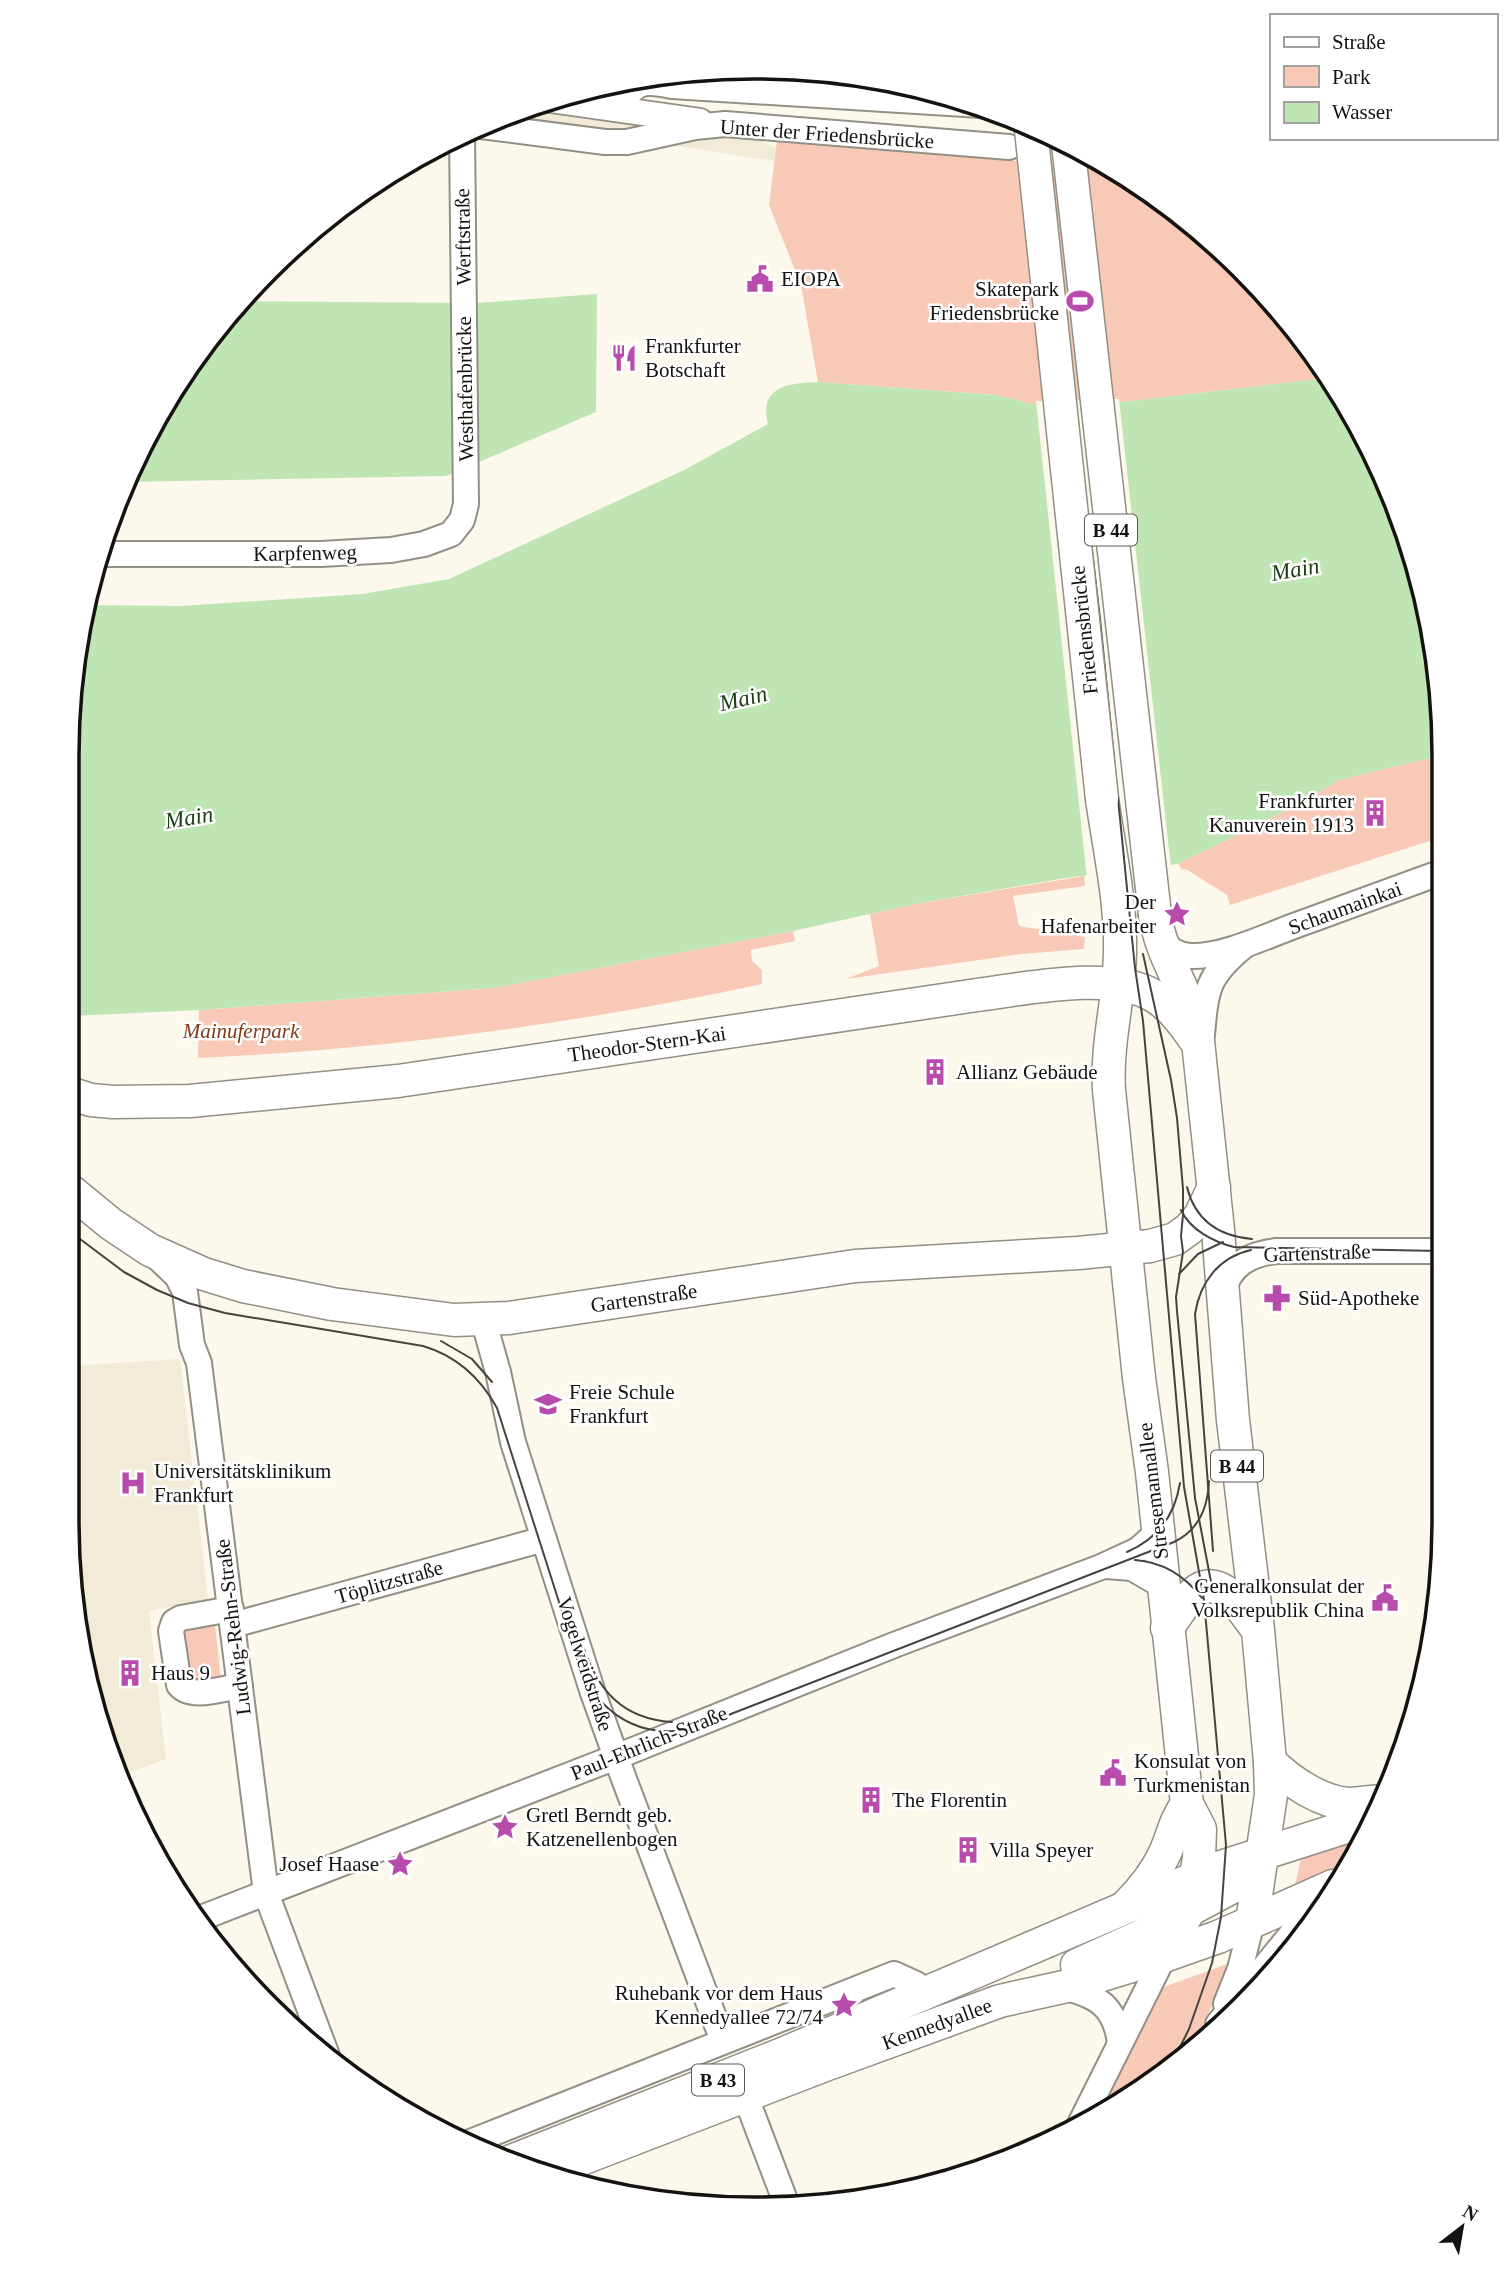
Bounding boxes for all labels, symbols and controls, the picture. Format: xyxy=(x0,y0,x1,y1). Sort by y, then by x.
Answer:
legend xyxy=(1270,14,1497,140)
text: Straße xyxy=(1332,30,1386,54)
text: Park xyxy=(1332,65,1371,89)
text: Wasser xyxy=(1332,100,1392,124)
street label: Unter der Friedensbrücke xyxy=(719,115,935,153)
street label: Werftstraße xyxy=(450,188,476,286)
public building icon: EIOPA xyxy=(745,264,775,294)
place label: EIOPA xyxy=(781,267,842,291)
place label: Skatepark Friedensbrücke xyxy=(930,277,1059,325)
sports icon: Skatepark Friedensbrücke xyxy=(1065,286,1095,316)
street label: Westhafenbrücke xyxy=(452,316,478,462)
place label: Frankfurter Botschaft xyxy=(645,334,741,382)
restaurant icon: Frankfurter Botschaft xyxy=(609,343,639,373)
road number: B 44 xyxy=(1085,514,1137,545)
street label: Karpfenweg xyxy=(253,540,358,566)
water label: Main xyxy=(1268,553,1321,586)
street label: Friedensbrücke xyxy=(1065,564,1103,696)
water label: Main xyxy=(716,681,770,716)
place label: Frankfurter Kanuverein 1913 xyxy=(1209,789,1354,837)
building icon: Frankfurter Kanuverein 1913 xyxy=(1360,798,1390,828)
water label: Main xyxy=(162,801,215,834)
street label: Schaumainkai xyxy=(1285,876,1405,940)
place label: Der Hafenarbeiter xyxy=(1041,890,1156,938)
place icon: Der Hafenarbeiter xyxy=(1162,899,1192,929)
park label: Mainuferpark xyxy=(182,1019,300,1043)
street label: Theodor-Stern-Kai xyxy=(566,1021,728,1067)
building icon: Allianz Gebäude xyxy=(920,1057,950,1087)
place label: Allianz Gebäude xyxy=(956,1060,1098,1084)
street label: Gartenstraße xyxy=(1263,1239,1371,1267)
street label: Gartenstraße xyxy=(589,1279,699,1317)
pharmacy icon: Süd-Apotheke xyxy=(1262,1283,1292,1313)
place label: Süd-Apotheke xyxy=(1298,1286,1419,1310)
place label: Freie Schule Frankfurt xyxy=(569,1380,675,1428)
school or university icon: Freie Schule Frankfurt xyxy=(533,1389,563,1419)
street label: Stresemannallee xyxy=(1133,1421,1173,1561)
road number: B 44 xyxy=(1211,1450,1263,1482)
place label: Universitätsklinikum Frankfurt xyxy=(154,1459,331,1507)
hospital icon: Universitätsklinikum Frankfurt xyxy=(118,1468,148,1498)
street label: Ludwig-Rehn-Straße xyxy=(210,1538,256,1716)
street label: Töplitzstraße xyxy=(332,1555,446,1609)
place label: Generalkonsulat der Volksrepublik China xyxy=(1191,1574,1365,1622)
public building icon: Generalkonsulat der Volksrepublik China xyxy=(1370,1583,1400,1613)
street label: Vogelweidstraße xyxy=(552,1594,618,1734)
building icon: Haus 9 xyxy=(115,1658,145,1688)
place label: Haus 9 xyxy=(151,1661,210,1685)
street label: Paul-Ehrlich-Straße xyxy=(567,1701,731,1785)
place label: Konsulat von Turkmenistan xyxy=(1134,1749,1250,1797)
public building icon: Konsulat von Turkmenistan xyxy=(1098,1758,1128,1788)
building icon: The Florentin xyxy=(856,1785,886,1815)
place label: The Florentin xyxy=(892,1788,1007,1812)
place label: Gretl Berndt geb. Katzenellenbogen xyxy=(526,1803,678,1851)
place icon: Gretl Berndt geb. Katzenellenbogen xyxy=(490,1812,520,1842)
building icon: Villa Speyer xyxy=(953,1835,983,1865)
place label: Villa Speyer xyxy=(989,1838,1093,1862)
place icon: Josef Haase xyxy=(385,1849,415,1879)
place label: Josef Haase xyxy=(279,1852,379,1876)
place label: Ruhebank vor dem Haus Kennedyallee 72/74 xyxy=(615,1981,823,2029)
place icon: Ruhebank vor dem Haus Kennedyallee 72/74 xyxy=(829,1990,859,2020)
street label: Kennedyallee xyxy=(879,1993,995,2055)
road number: B 43 xyxy=(692,2064,744,2096)
north arrow xyxy=(1427,2192,1497,2262)
text: N xyxy=(1459,2200,1482,2226)

